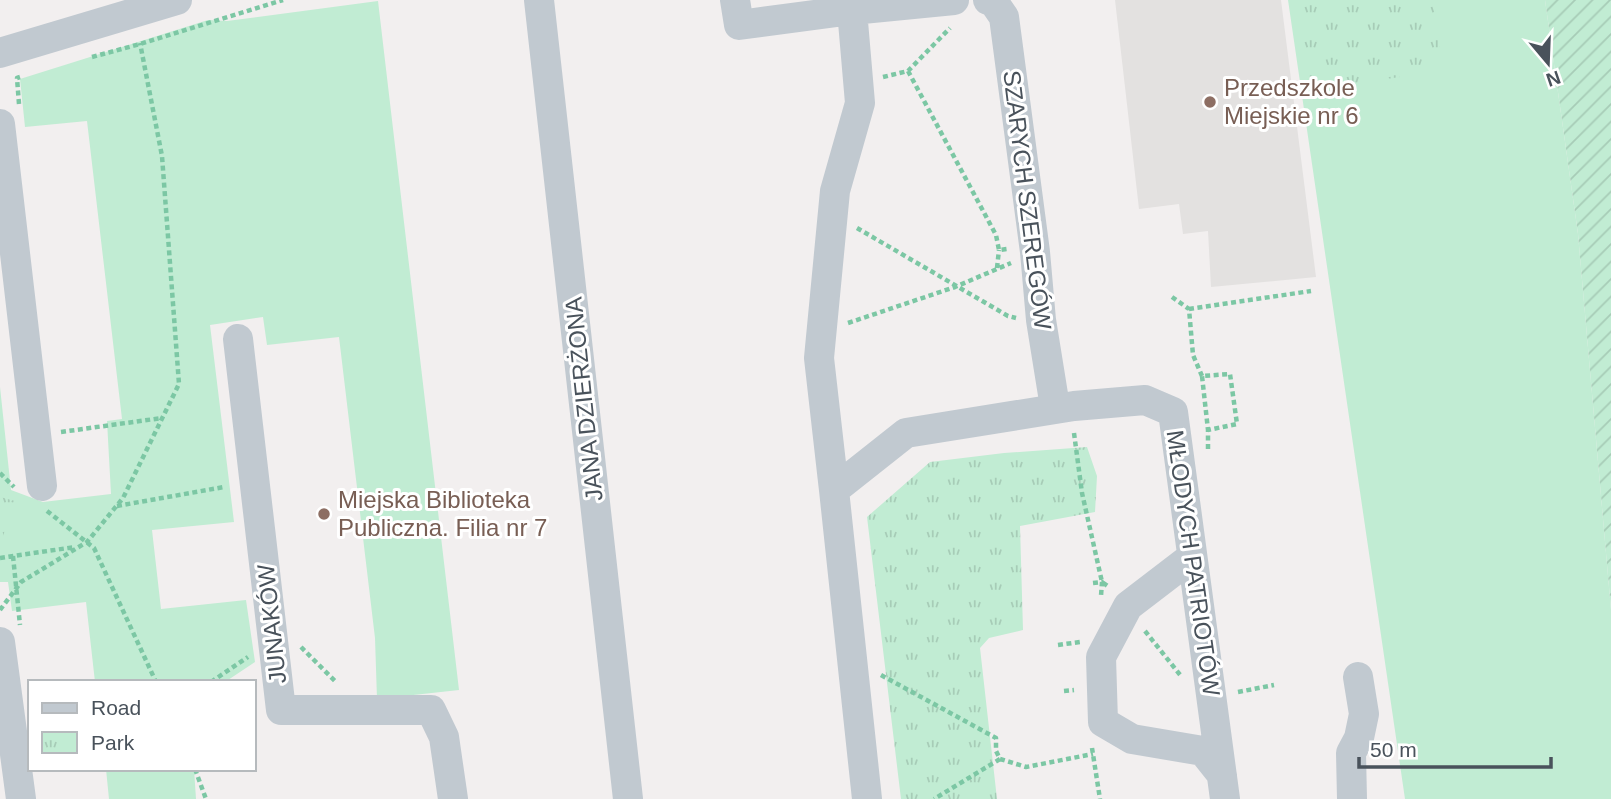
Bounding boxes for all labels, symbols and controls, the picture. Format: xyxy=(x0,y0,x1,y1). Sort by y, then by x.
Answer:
north arrow xyxy=(1513,28,1583,98)
text: N xyxy=(1543,66,1563,91)
street label: SZARYCH SZEREGÓW xyxy=(998,69,1057,331)
place label: Przedszkole Miejskie nr 6 xyxy=(1224,74,1359,129)
marker: Przedszkole Miejskie nr 6 xyxy=(1202,94,1218,110)
street label: JANA DZIERŻONA xyxy=(559,296,608,503)
street label: MŁODYCH PATRIOTÓW xyxy=(1161,428,1226,698)
place label: Miejska Biblioteka Publiczna. Filia nr 7 xyxy=(338,486,547,541)
marker: Miejska Biblioteka Publiczna. Filia nr 7 xyxy=(316,506,332,522)
street label: JUNAKÓW xyxy=(252,563,291,685)
legend xyxy=(28,680,256,771)
text: Road xyxy=(91,696,141,719)
scale bar xyxy=(1359,726,1552,770)
text: Park xyxy=(91,731,135,754)
text: 50 m xyxy=(1370,738,1417,761)

